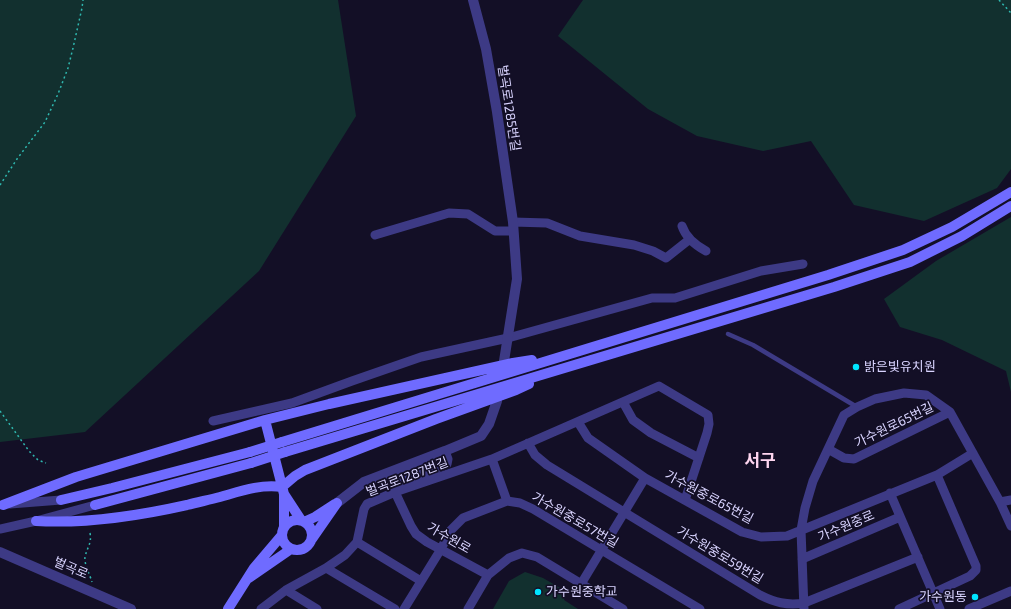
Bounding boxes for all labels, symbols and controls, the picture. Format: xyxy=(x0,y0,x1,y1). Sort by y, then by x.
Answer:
street label: 벌곡로1285번길 xyxy=(494,64,524,152)
place label: 밝은빛유치원 xyxy=(864,359,936,375)
marker: 밝은빛유치원 xyxy=(851,362,861,372)
street label: 가수원로65번길 xyxy=(852,399,936,451)
district label: 서구 xyxy=(744,450,776,470)
street label: 벌곡로1287번길 xyxy=(364,454,450,500)
street label: 가수원중로65번길 xyxy=(662,467,756,527)
street label: 가수원중로57번길 xyxy=(529,489,621,551)
street label: 가수원중로 xyxy=(815,507,877,545)
street label: 가수원로 xyxy=(424,519,474,557)
street label: 가수원중로59번길 xyxy=(674,523,766,587)
street label: 벌곡로 xyxy=(51,554,91,582)
place label: 가수원중학교 xyxy=(546,584,618,600)
marker: 가수원중학교 xyxy=(533,587,543,597)
place label: 가수원동 xyxy=(919,589,967,605)
marker: 가수원동 xyxy=(970,592,980,602)

